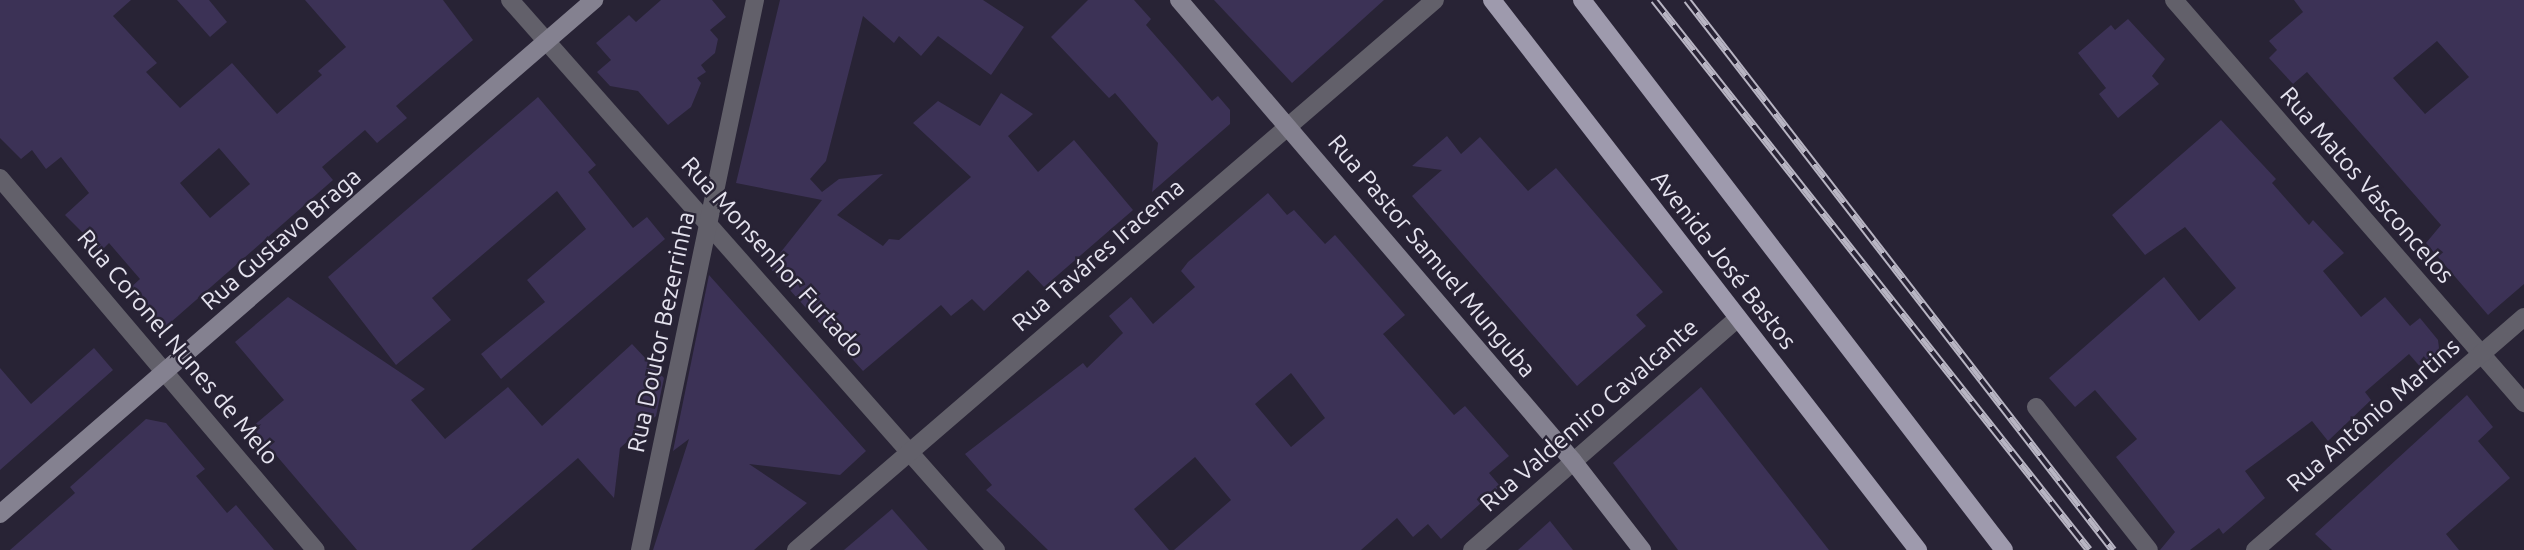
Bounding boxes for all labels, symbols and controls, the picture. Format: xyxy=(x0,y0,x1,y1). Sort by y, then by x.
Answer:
street label: Rua Matos Vasconcelos xyxy=(2274,81,2460,289)
street label: Rua Pastor Samuel Munguba xyxy=(1322,129,1542,383)
street label: Rua Monsenhor Furtado xyxy=(675,151,871,363)
street label: Rua Gustavo Braga xyxy=(195,162,367,316)
street label: Avenida José Bastos xyxy=(1645,165,1803,355)
street label: Rua Taváres Iracema xyxy=(1006,172,1190,338)
street label: Rua Doutor Bezerrinha xyxy=(621,209,701,455)
street label: Rua Coronel Nunes de Melo xyxy=(71,224,285,470)
street label: Rua Valdemiro Cavalcante xyxy=(1474,312,1704,518)
street label: Rua Antônio Martins xyxy=(2281,332,2465,498)

